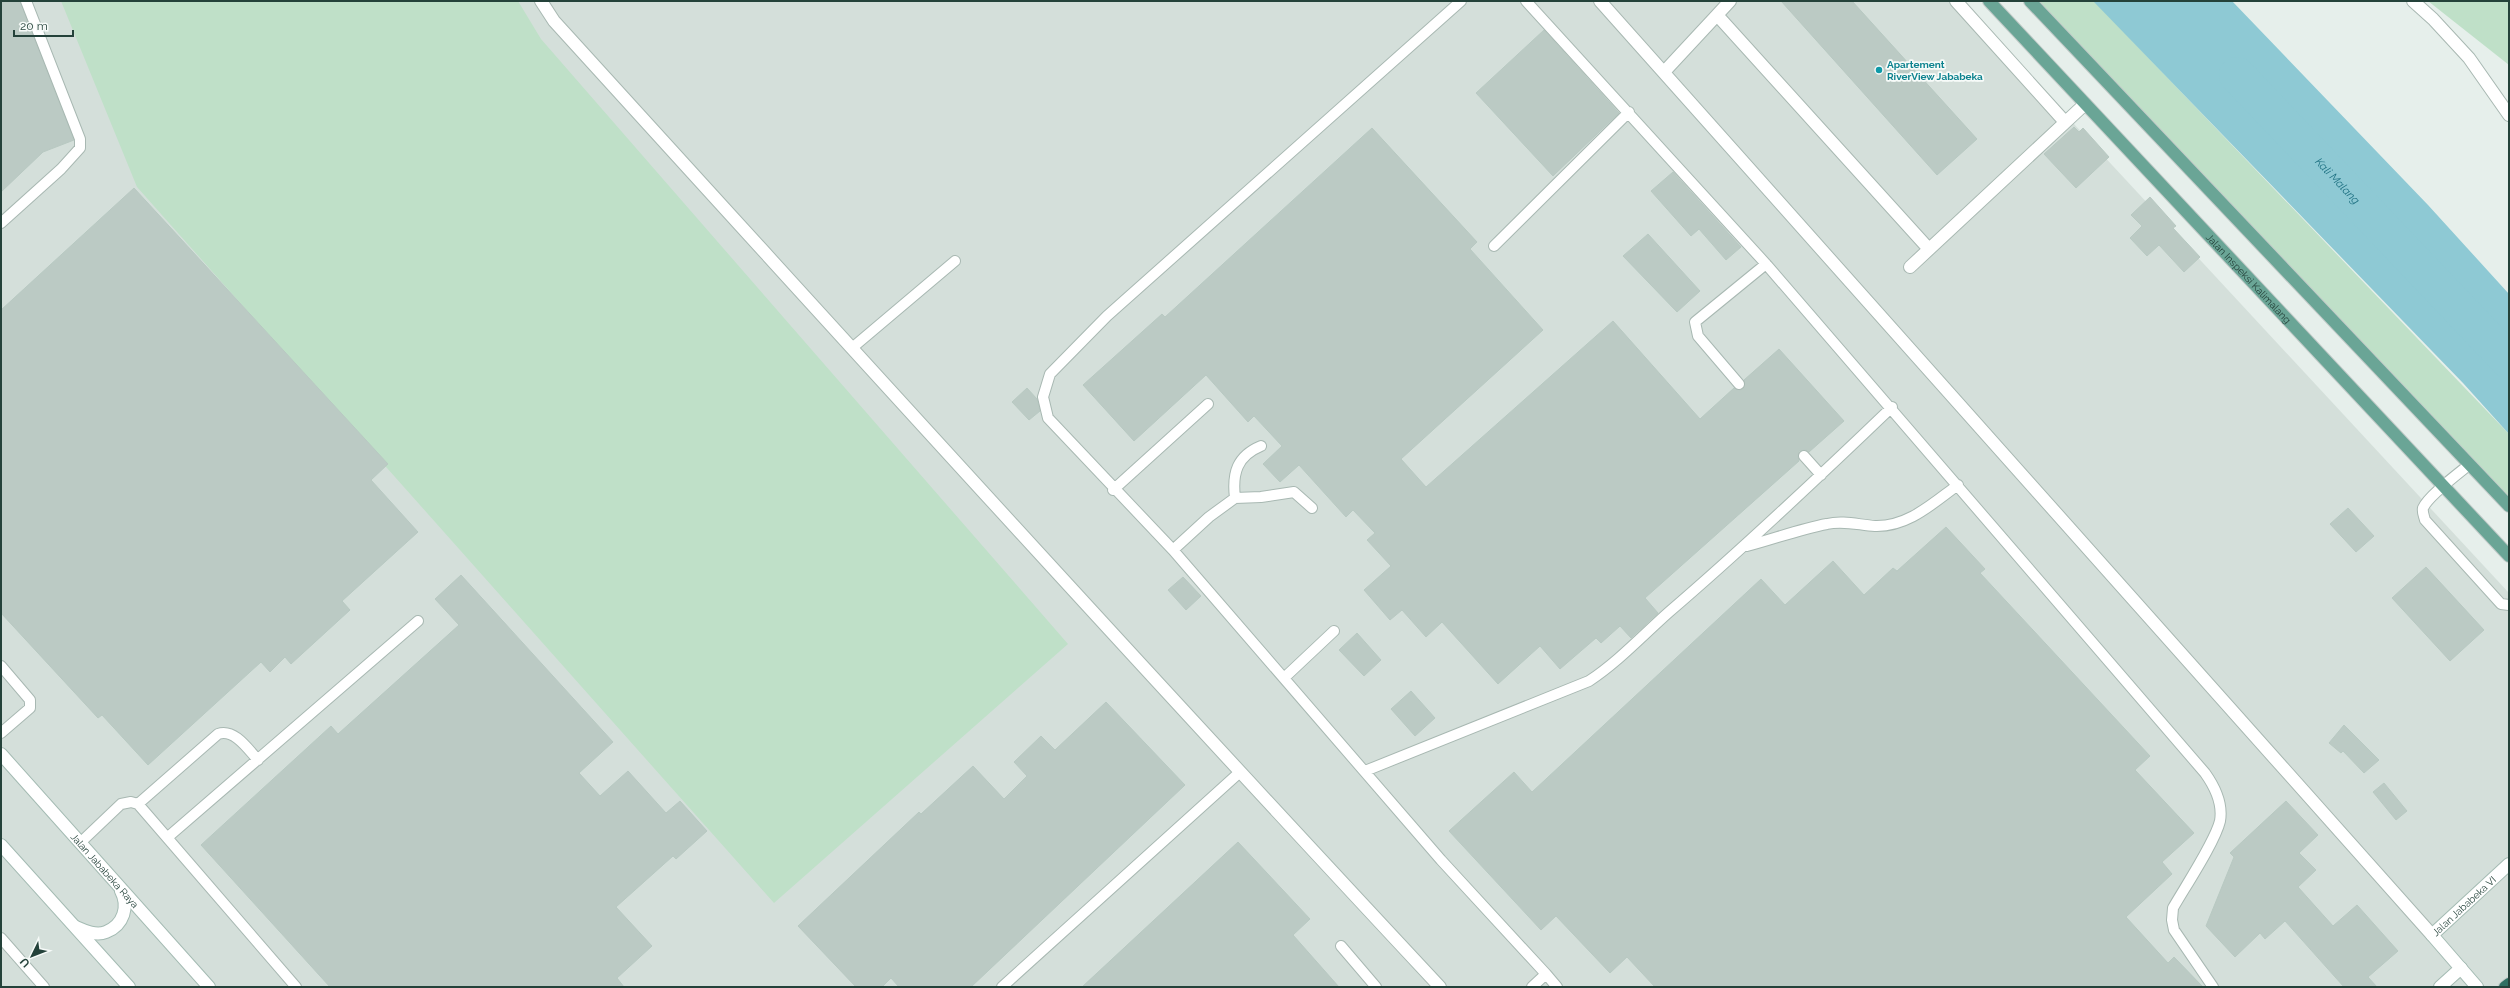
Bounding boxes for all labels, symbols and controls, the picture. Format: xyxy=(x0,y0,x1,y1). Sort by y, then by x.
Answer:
scale bar xyxy=(14,12,73,38)
text: 20 m xyxy=(20,19,48,33)
place label: Apartement RiverView Jababeka xyxy=(1887,59,1983,82)
marker: Apartement RiverView Jababeka xyxy=(1874,65,1884,75)
water label: Kali Malang xyxy=(2313,155,2363,207)
street label: Jalan Inspeksi Kalimalang xyxy=(2204,231,2293,325)
street label: Jalan Jababeka Raya xyxy=(69,831,141,910)
street label: Jalan Jababeka VI xyxy=(2430,874,2498,938)
north arrow xyxy=(12,936,52,976)
text: U xyxy=(17,955,33,970)

